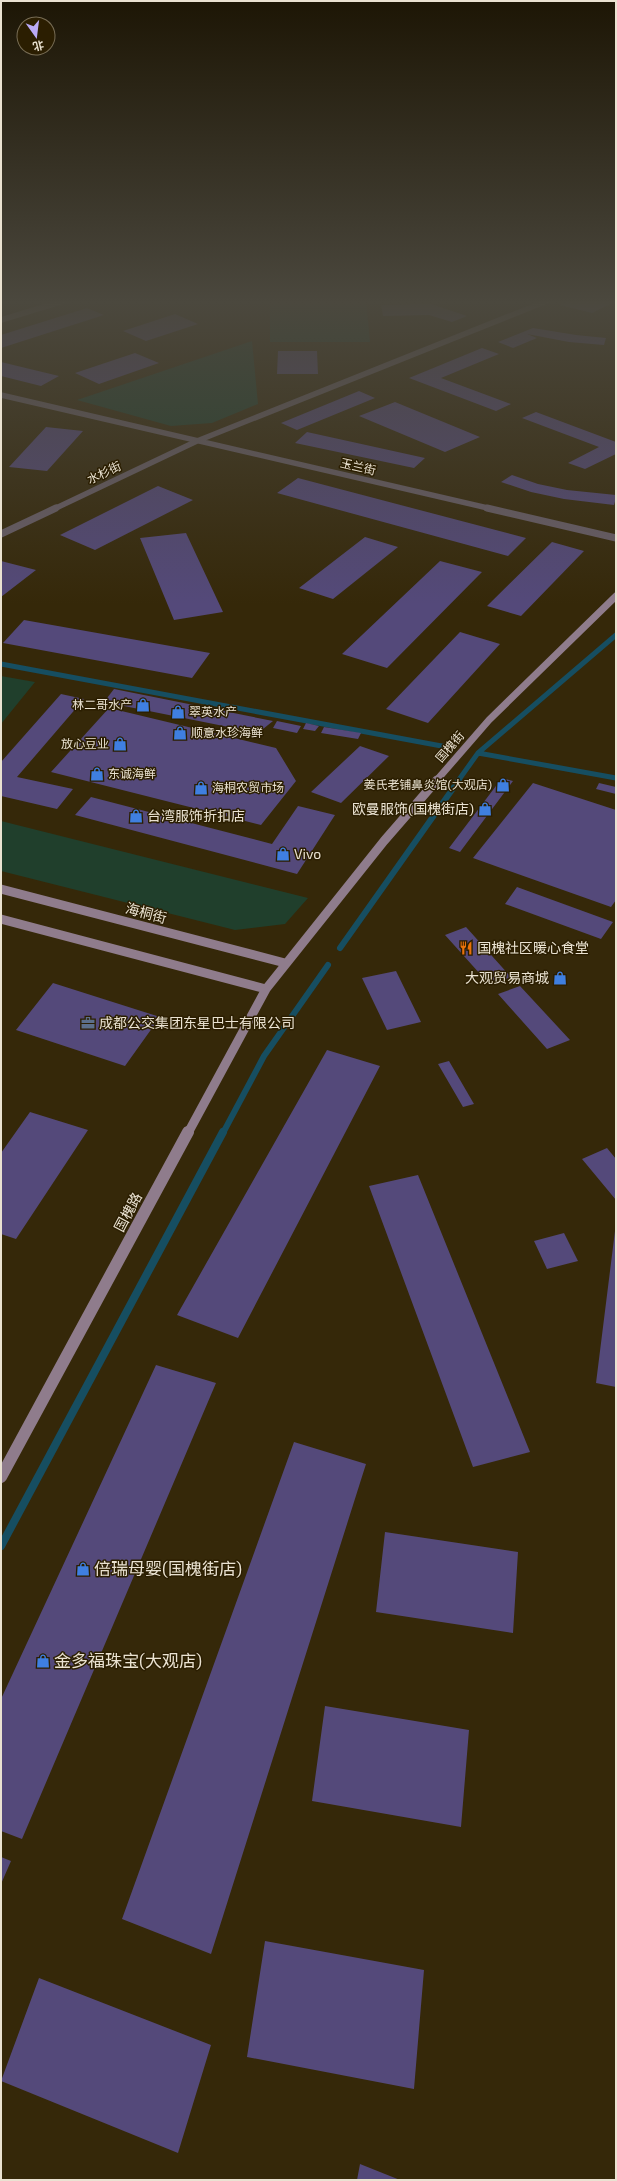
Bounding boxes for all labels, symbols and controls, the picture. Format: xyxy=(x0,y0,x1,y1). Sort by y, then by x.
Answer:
north arrow xyxy=(16,16,56,56)
text: 北 xyxy=(32,39,45,54)
street label: 玉兰街 xyxy=(339,455,377,477)
street label: 水杉街 xyxy=(84,458,123,486)
place label: 林二哥水产 xyxy=(72,697,132,711)
shop icon: 林二哥水产 xyxy=(135,697,151,713)
shop icon: 翠英水产 xyxy=(170,704,186,720)
place label: 翠英水产 xyxy=(189,704,237,718)
shop icon: 顺意水珍海鲜 xyxy=(172,725,188,741)
place label: 顺意水珍海鲜 xyxy=(191,725,263,739)
street label: 国槐街 xyxy=(432,728,466,765)
place label: 放心豆业 xyxy=(61,736,109,750)
shop icon: 放心豆业 xyxy=(112,736,128,752)
shop icon: 东诚海鲜 xyxy=(89,766,105,782)
place label: 东诚海鲜 xyxy=(108,766,156,780)
place label: 姜氏老铺鼻炎馆(大观店) xyxy=(363,777,492,791)
shop icon: 姜氏老铺鼻炎馆(大观店) xyxy=(495,777,511,793)
shop icon: 海桐农贸市场 xyxy=(193,780,209,796)
place label: 海桐农贸市场 xyxy=(212,780,284,794)
place label: 欧曼服饰(国槐街店) xyxy=(352,800,474,817)
shop icon: 欧曼服饰(国槐街店) xyxy=(477,801,493,817)
place label: 台湾服饰折扣店 xyxy=(147,807,245,824)
shop icon: 台湾服饰折扣店 xyxy=(128,808,144,824)
place label: Vivo xyxy=(294,845,321,862)
shop icon: Vivo xyxy=(275,846,291,862)
street label: 海桐街 xyxy=(124,899,169,926)
place label: 国槐社区暖心食堂 xyxy=(477,939,589,956)
restaurant icon: 国槐社区暖心食堂 xyxy=(458,940,474,956)
place label: 大观贸易商城 xyxy=(465,969,549,986)
shop icon: 大观贸易商城 xyxy=(552,970,568,986)
place label: 成都公交集团东星巴士有限公司 xyxy=(99,1014,295,1031)
office icon: 成都公交集团东星巴士有限公司 xyxy=(80,1015,96,1031)
street label: 国槐路 xyxy=(110,1189,145,1234)
place label: 倍瑞母婴(国槐街店) xyxy=(94,1558,242,1578)
shop icon: 倍瑞母婴(国槐街店) xyxy=(75,1561,91,1577)
place label: 金多福珠宝(大观店) xyxy=(54,1650,202,1670)
shop icon: 金多福珠宝(大观店) xyxy=(35,1653,51,1669)

